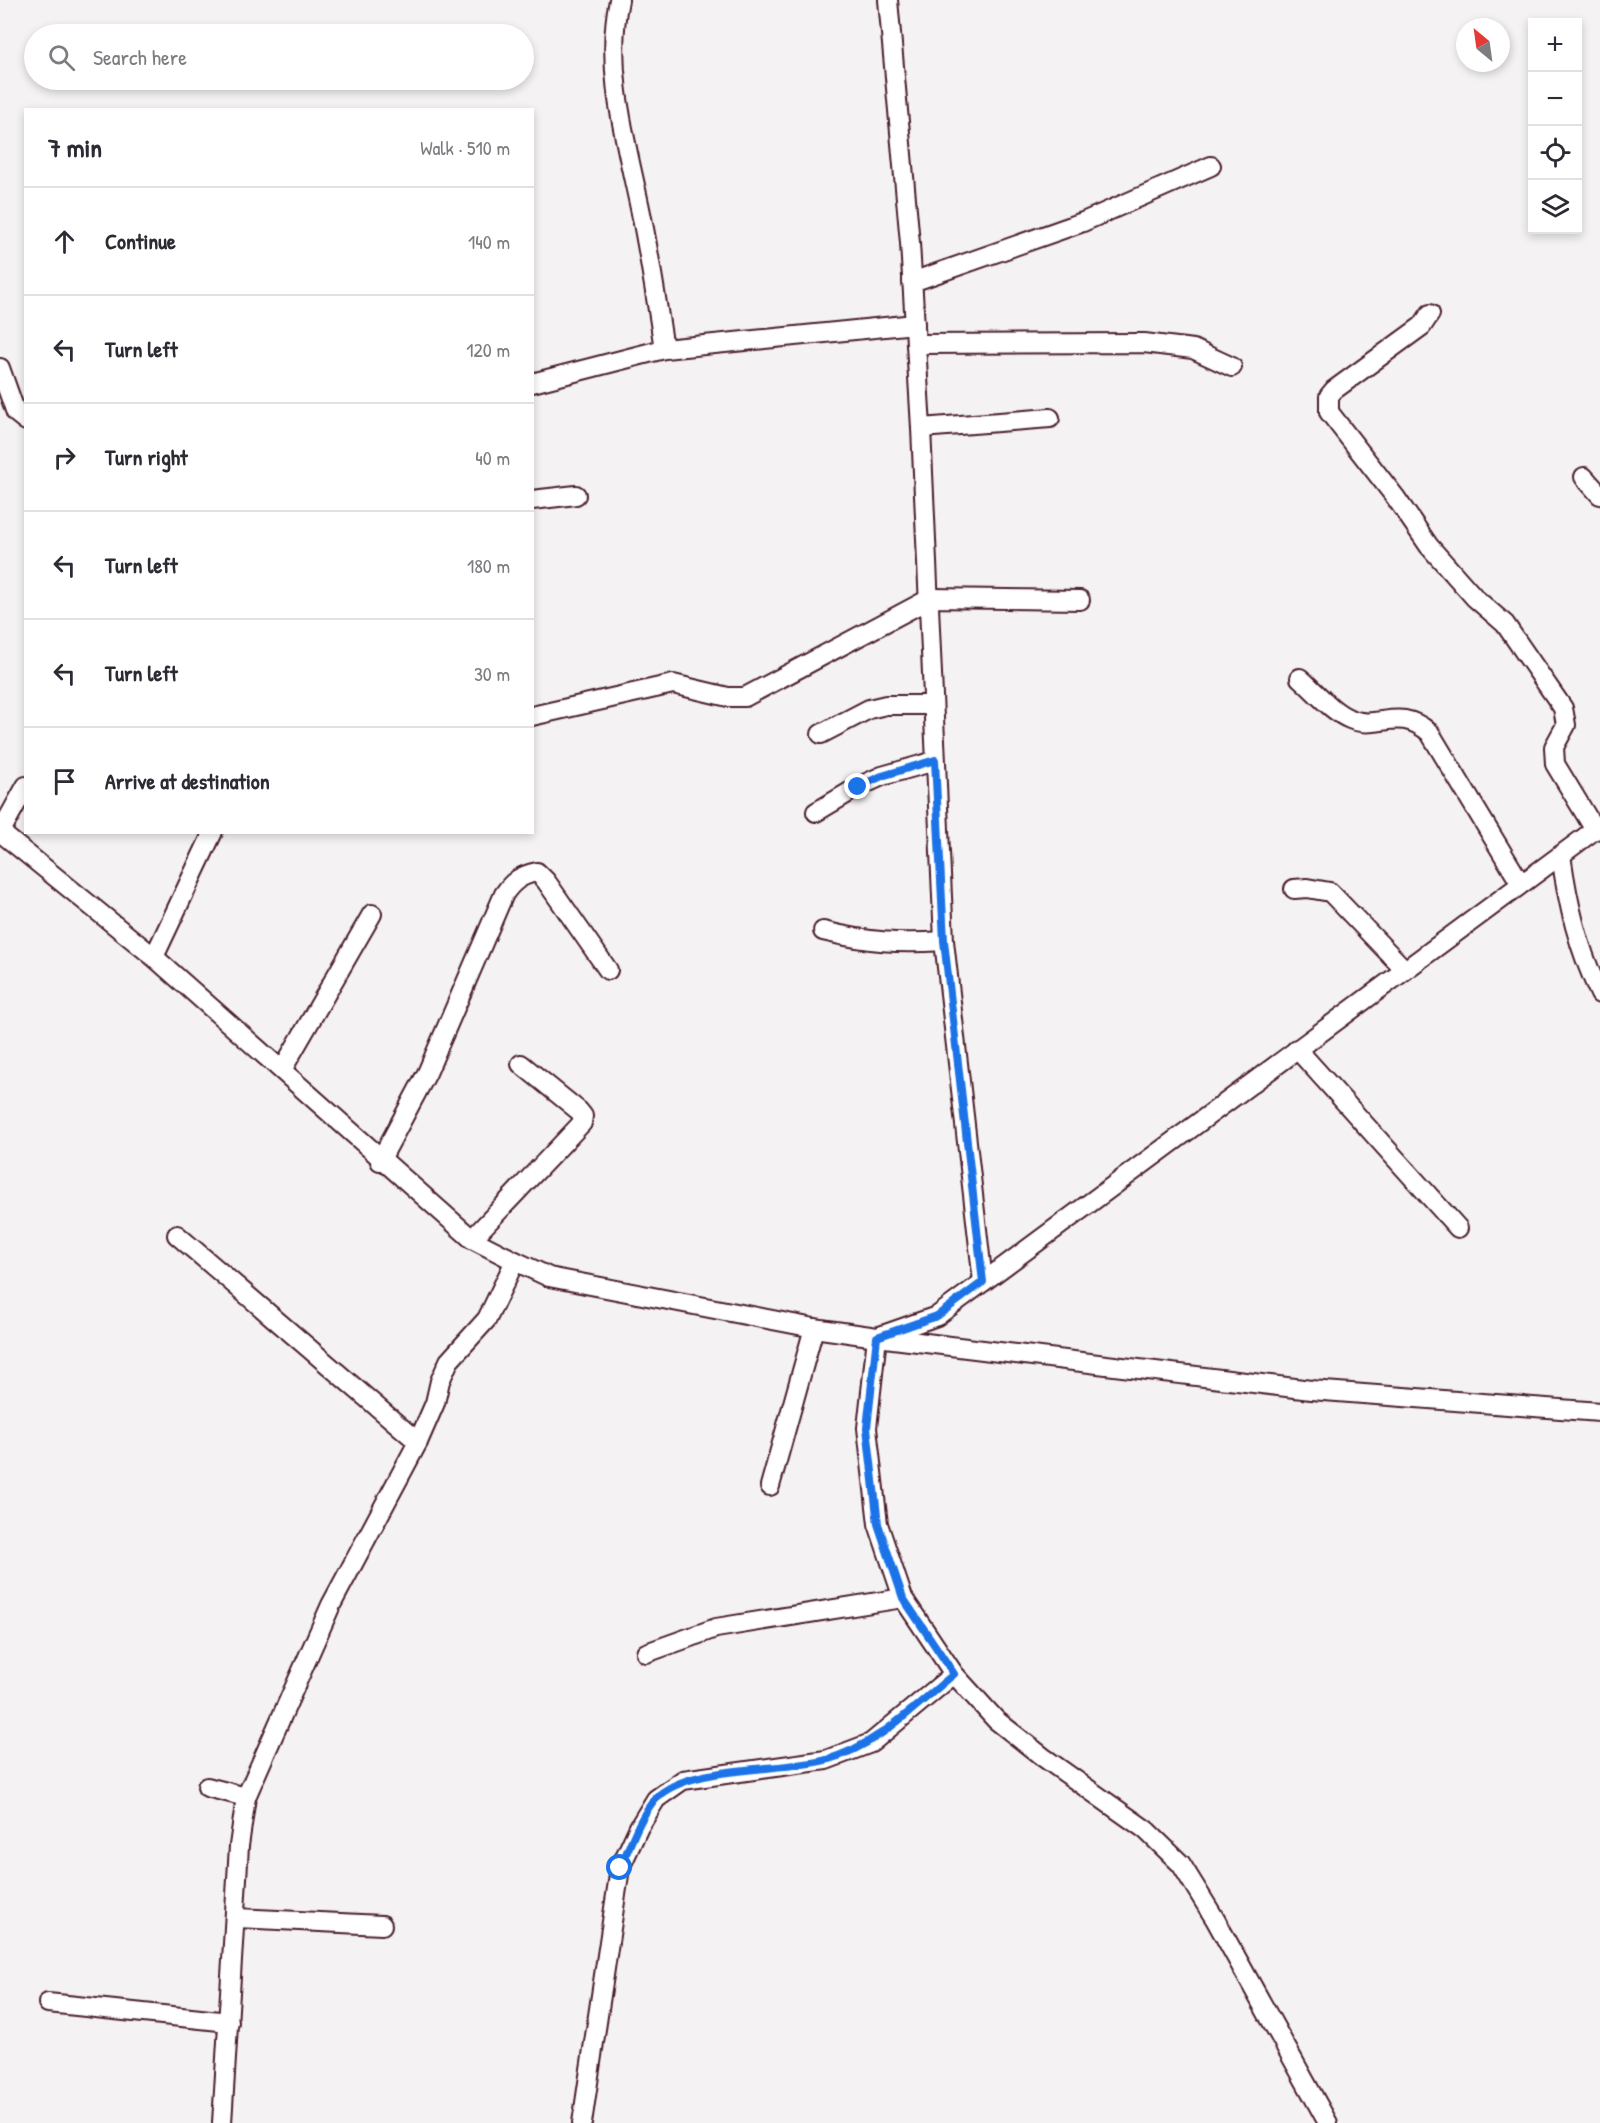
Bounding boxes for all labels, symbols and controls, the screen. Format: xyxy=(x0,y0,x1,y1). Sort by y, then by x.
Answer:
north arrow xyxy=(1456,18,1510,72)
map controls xyxy=(1528,18,1582,234)
button: + xyxy=(1528,18,1582,72)
search box xyxy=(24,24,534,90)
icon: search xyxy=(45,41,78,74)
text: Search here xyxy=(93,42,187,72)
button: − xyxy=(1528,72,1582,126)
button: locate xyxy=(1528,126,1582,180)
text: 7 min xyxy=(48,130,102,165)
text: Walk · 510 m xyxy=(420,134,510,161)
button: layers xyxy=(1528,180,1582,234)
icon: ahead xyxy=(48,225,81,258)
text: Continue xyxy=(105,226,176,256)
text: 140 m xyxy=(468,228,510,255)
icon: left xyxy=(48,333,81,366)
text: Turn left xyxy=(105,334,178,364)
text: 120 m xyxy=(466,336,510,363)
icon: right xyxy=(48,441,81,474)
text: Turn right xyxy=(105,442,188,472)
text: 40 m xyxy=(475,444,510,471)
icon: left xyxy=(48,549,81,582)
text: Turn left xyxy=(105,550,178,580)
text: 180 m xyxy=(467,552,510,579)
icon: left xyxy=(48,657,81,690)
text: Turn left xyxy=(105,658,178,688)
text: 30 m xyxy=(474,660,510,687)
icon: arrive xyxy=(48,765,81,798)
text: Arrive at destination xyxy=(105,766,270,796)
route end xyxy=(844,773,870,799)
route start xyxy=(606,1854,632,1880)

